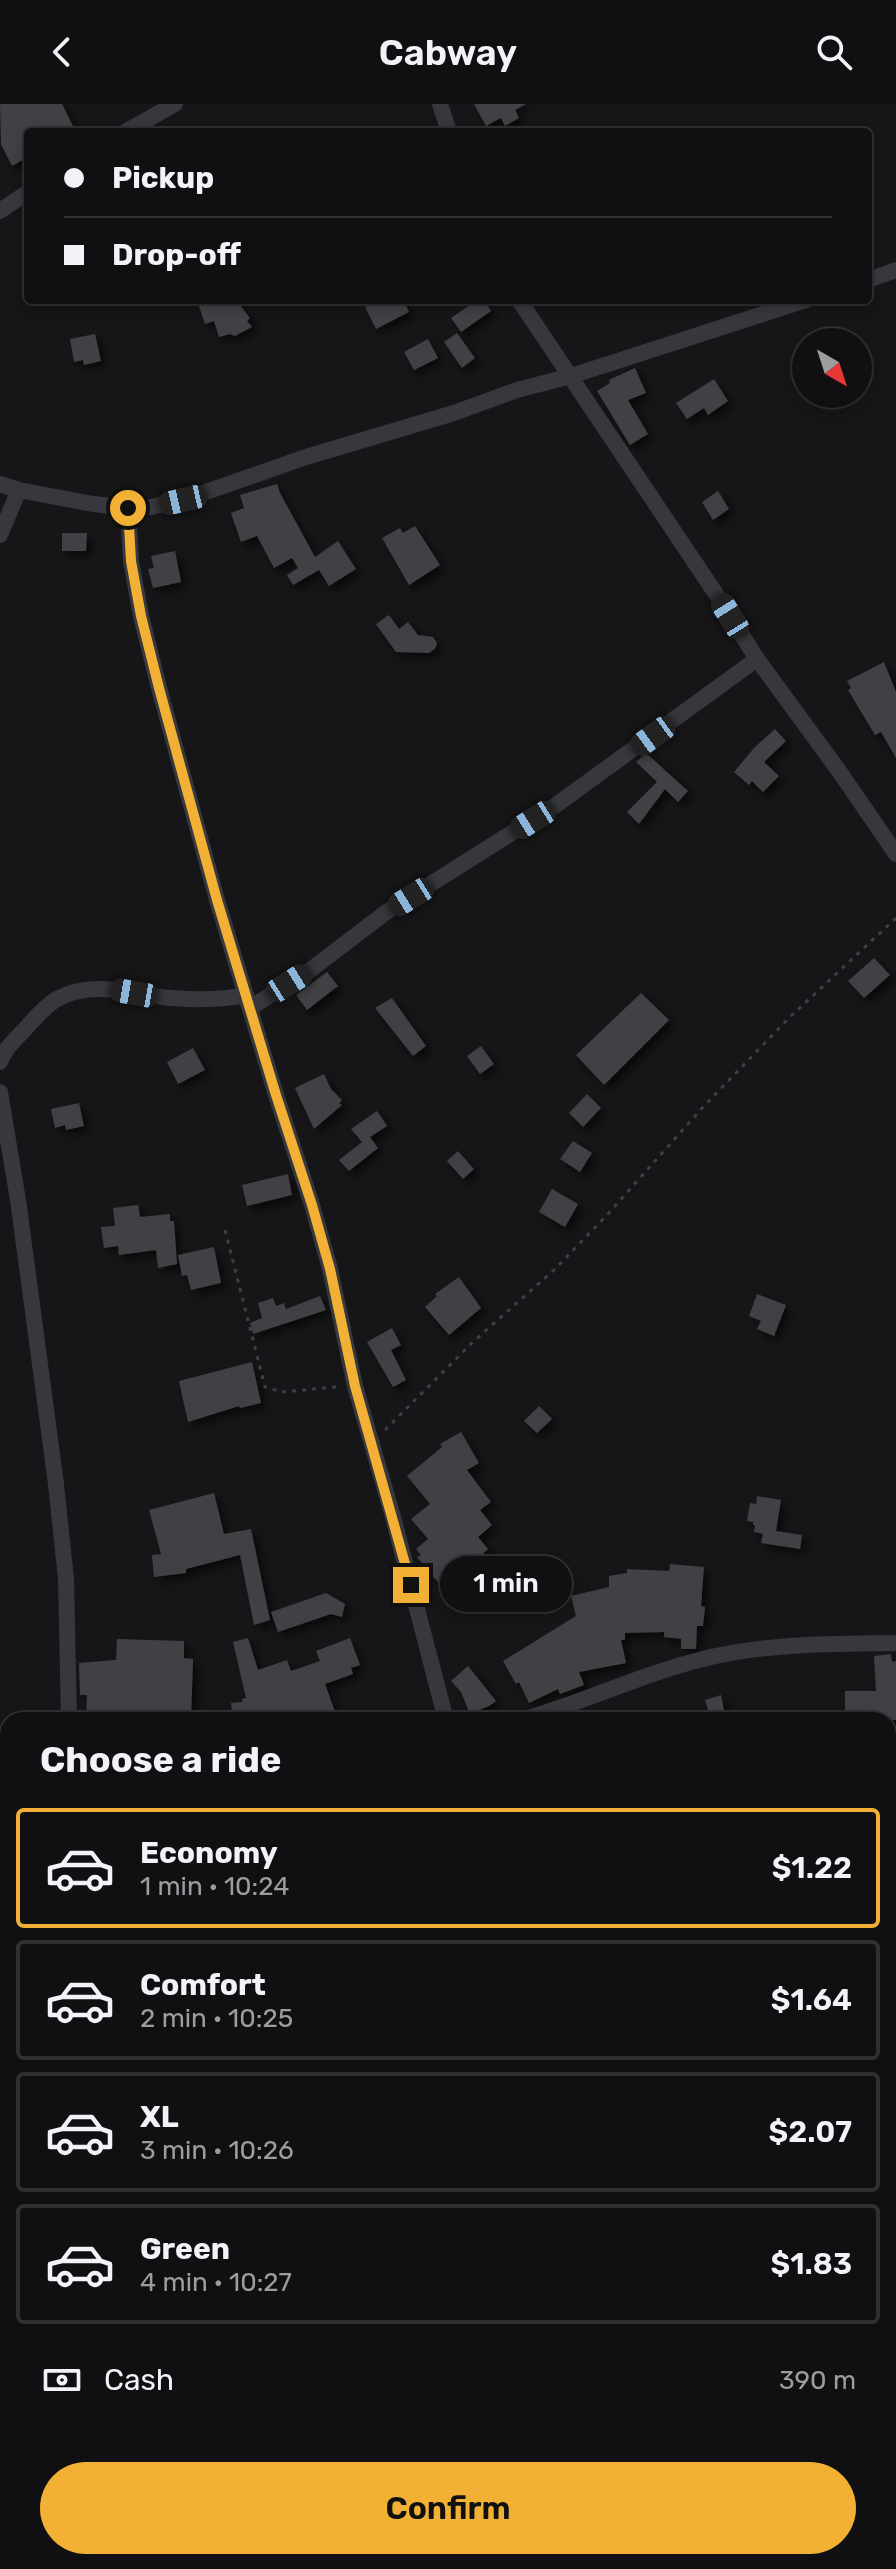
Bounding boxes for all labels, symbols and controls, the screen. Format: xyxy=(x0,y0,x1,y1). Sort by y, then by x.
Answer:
icon: back xyxy=(40,30,84,74)
icon: search xyxy=(812,30,856,74)
text: Cabway xyxy=(379,31,517,74)
text: Pickup xyxy=(112,160,214,196)
text: Drop-off xyxy=(112,237,241,273)
north arrow xyxy=(792,328,872,408)
map controls xyxy=(792,328,872,408)
car xyxy=(157,483,209,517)
route start xyxy=(110,490,146,526)
car xyxy=(707,589,753,643)
car xyxy=(627,712,679,760)
car xyxy=(506,797,560,843)
car xyxy=(384,874,438,920)
car xyxy=(262,960,316,1006)
car xyxy=(108,977,160,1009)
callout: 1 min xyxy=(439,1557,571,1613)
route end xyxy=(393,1567,429,1603)
text: 1 min xyxy=(473,1568,539,1599)
text: Choose a ride xyxy=(40,1738,281,1781)
icon: car xyxy=(44,1832,116,1904)
text: Economy xyxy=(140,1835,278,1871)
text: $1.22 xyxy=(772,1850,852,1886)
text: 1 min · 10:24 xyxy=(140,1871,289,1902)
icon: car xyxy=(44,1964,116,2036)
text: Comfort xyxy=(140,1967,266,2003)
text: $1.64 xyxy=(771,1982,852,2018)
text: 2 min · 10:25 xyxy=(140,2003,293,2034)
icon: car xyxy=(44,2096,116,2168)
text: XL xyxy=(140,2099,179,2135)
text: $2.07 xyxy=(769,2114,852,2150)
text: 3 min · 10:26 xyxy=(140,2135,294,2166)
icon: car xyxy=(44,2228,116,2300)
text: Green xyxy=(140,2231,230,2267)
text: $1.83 xyxy=(771,2246,852,2282)
text: 4 min · 10:27 xyxy=(140,2267,292,2298)
icon: cash xyxy=(40,2358,84,2402)
text: Cash xyxy=(104,2362,174,2398)
text: 390 m xyxy=(779,2365,856,2396)
button: Confirm xyxy=(40,2462,856,2554)

